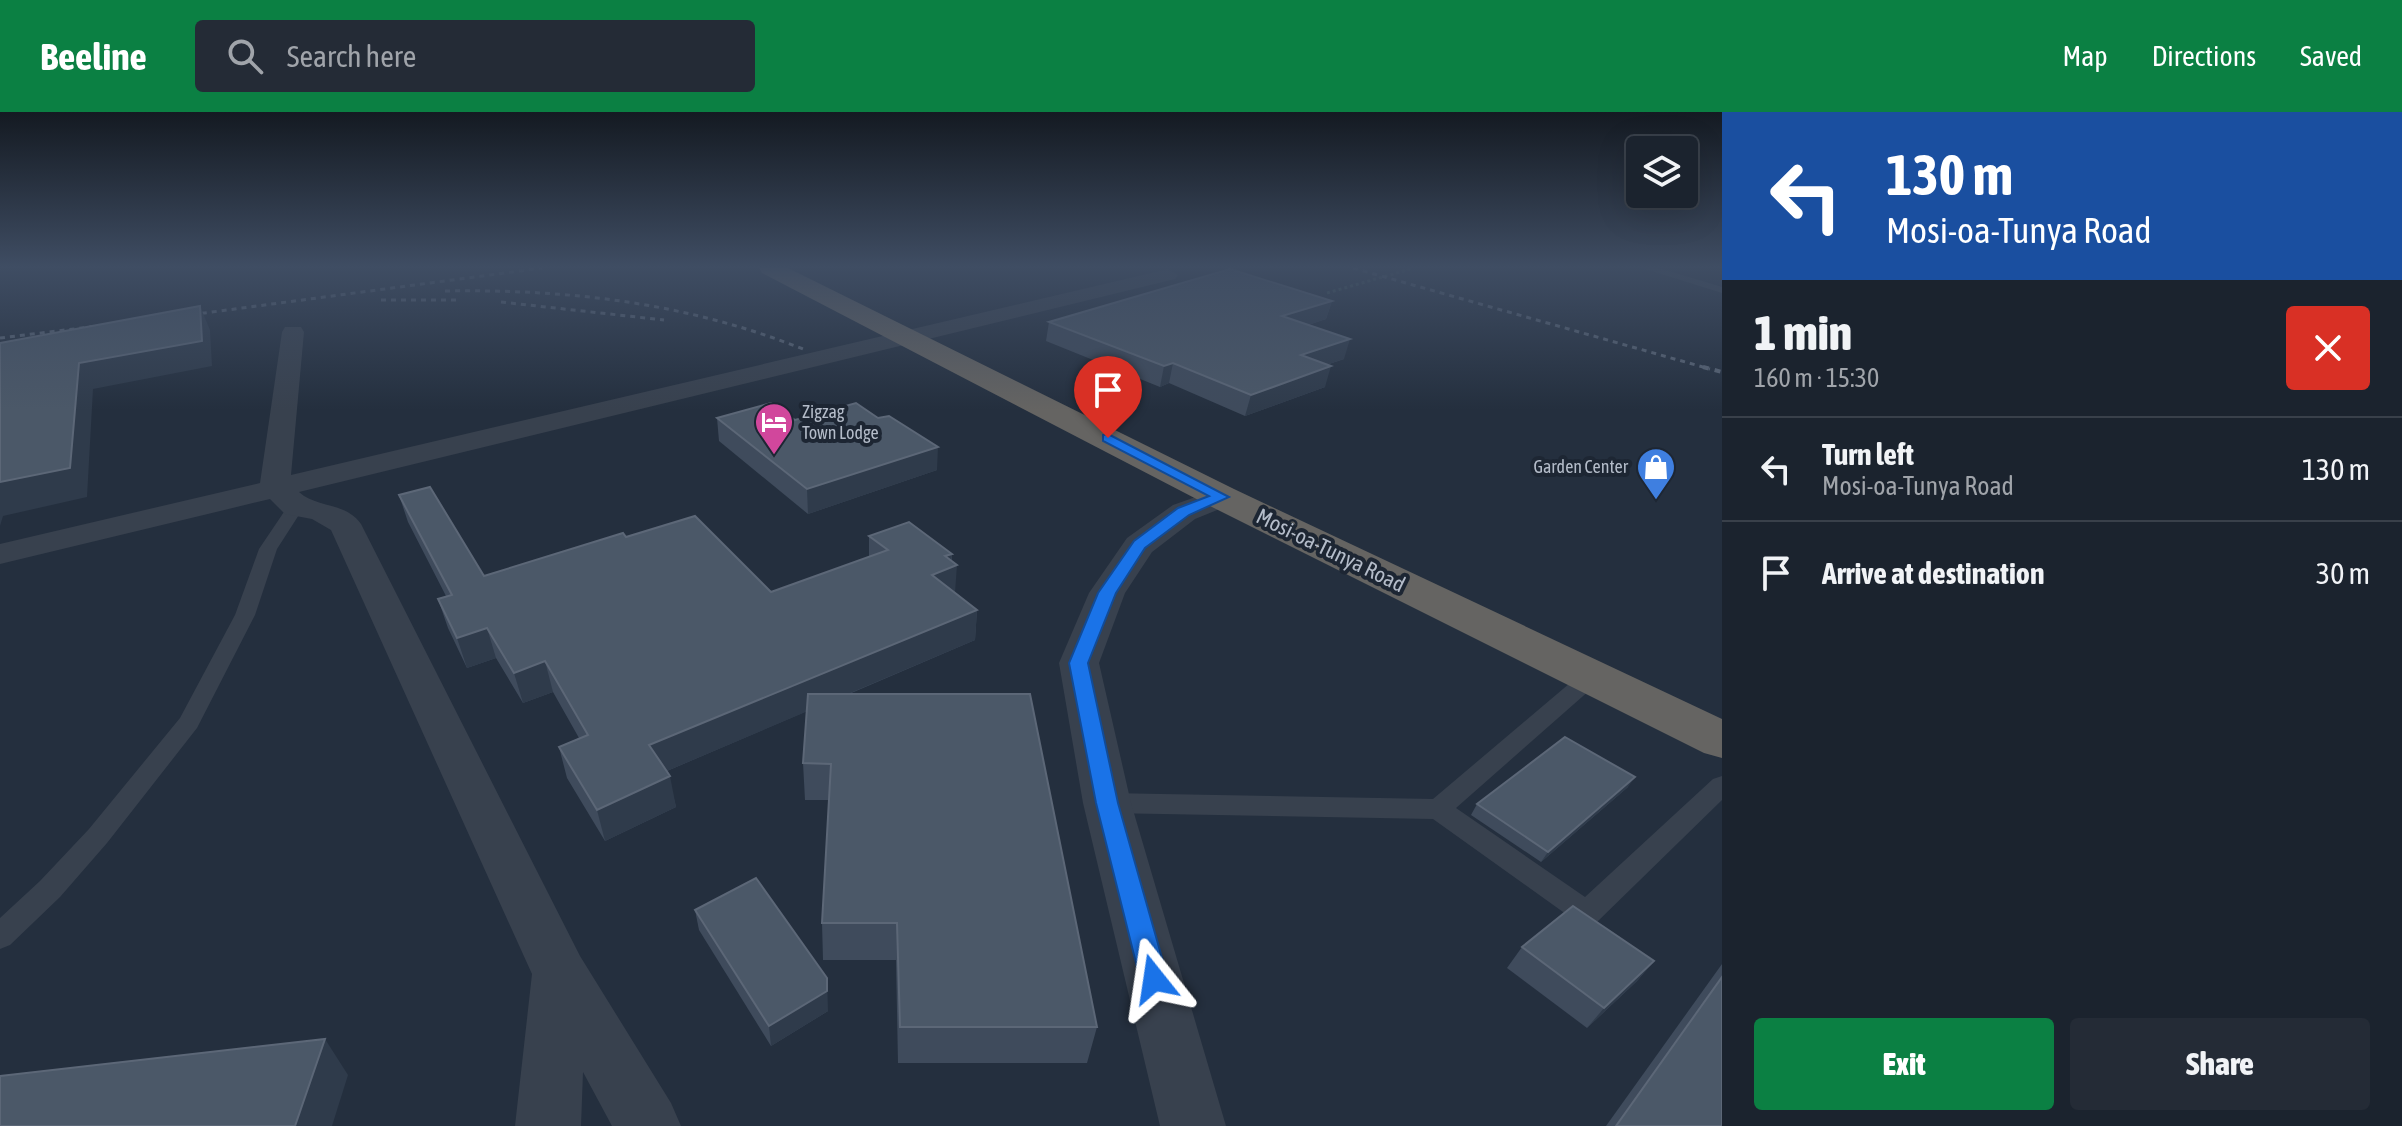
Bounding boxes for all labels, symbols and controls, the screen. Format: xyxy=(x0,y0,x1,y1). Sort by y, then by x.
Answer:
search box xyxy=(195,20,755,92)
icon: search xyxy=(223,34,267,78)
text: Beeline xyxy=(40,35,147,78)
text: Search here xyxy=(287,39,416,73)
text: Map xyxy=(2063,40,2108,72)
text: Directions xyxy=(2152,40,2256,72)
text: Saved xyxy=(2300,40,2362,72)
map controls xyxy=(1626,136,1698,208)
button: layers xyxy=(1626,136,1698,208)
text: 130 m xyxy=(1886,143,2013,207)
icon: left xyxy=(1754,144,1858,248)
text: Mosi-oa-Tunya Road xyxy=(1886,209,2152,251)
text: 1 min xyxy=(1754,305,1852,360)
button: close xyxy=(2286,306,2370,390)
pin xyxy=(1074,356,1142,438)
text: 160 m · 15:30 xyxy=(1754,363,1879,393)
icon: arrive xyxy=(1086,368,1130,412)
hotel icon: Zigzag Town Lodge xyxy=(753,401,795,456)
place label: Zigzag Town Lodge xyxy=(802,401,879,443)
text: Turn left xyxy=(1822,437,1914,471)
shop icon: Garden Center xyxy=(1635,446,1677,501)
icon: left xyxy=(1754,447,1798,491)
text: 130 m xyxy=(2302,452,2370,486)
place label: Garden Center xyxy=(1533,456,1629,477)
text: Mosi-oa-Tunya Road xyxy=(1822,471,2014,501)
street label: Mosi-oa-Tunya Road xyxy=(1252,503,1410,597)
icon: arrive xyxy=(1754,551,1798,595)
text: Arrive at destination xyxy=(1822,556,2044,590)
text: 30 m xyxy=(2316,556,2370,590)
position arrow xyxy=(1112,937,1196,1021)
button: Exit xyxy=(1754,1018,2054,1110)
button: Share xyxy=(2070,1018,2370,1110)

